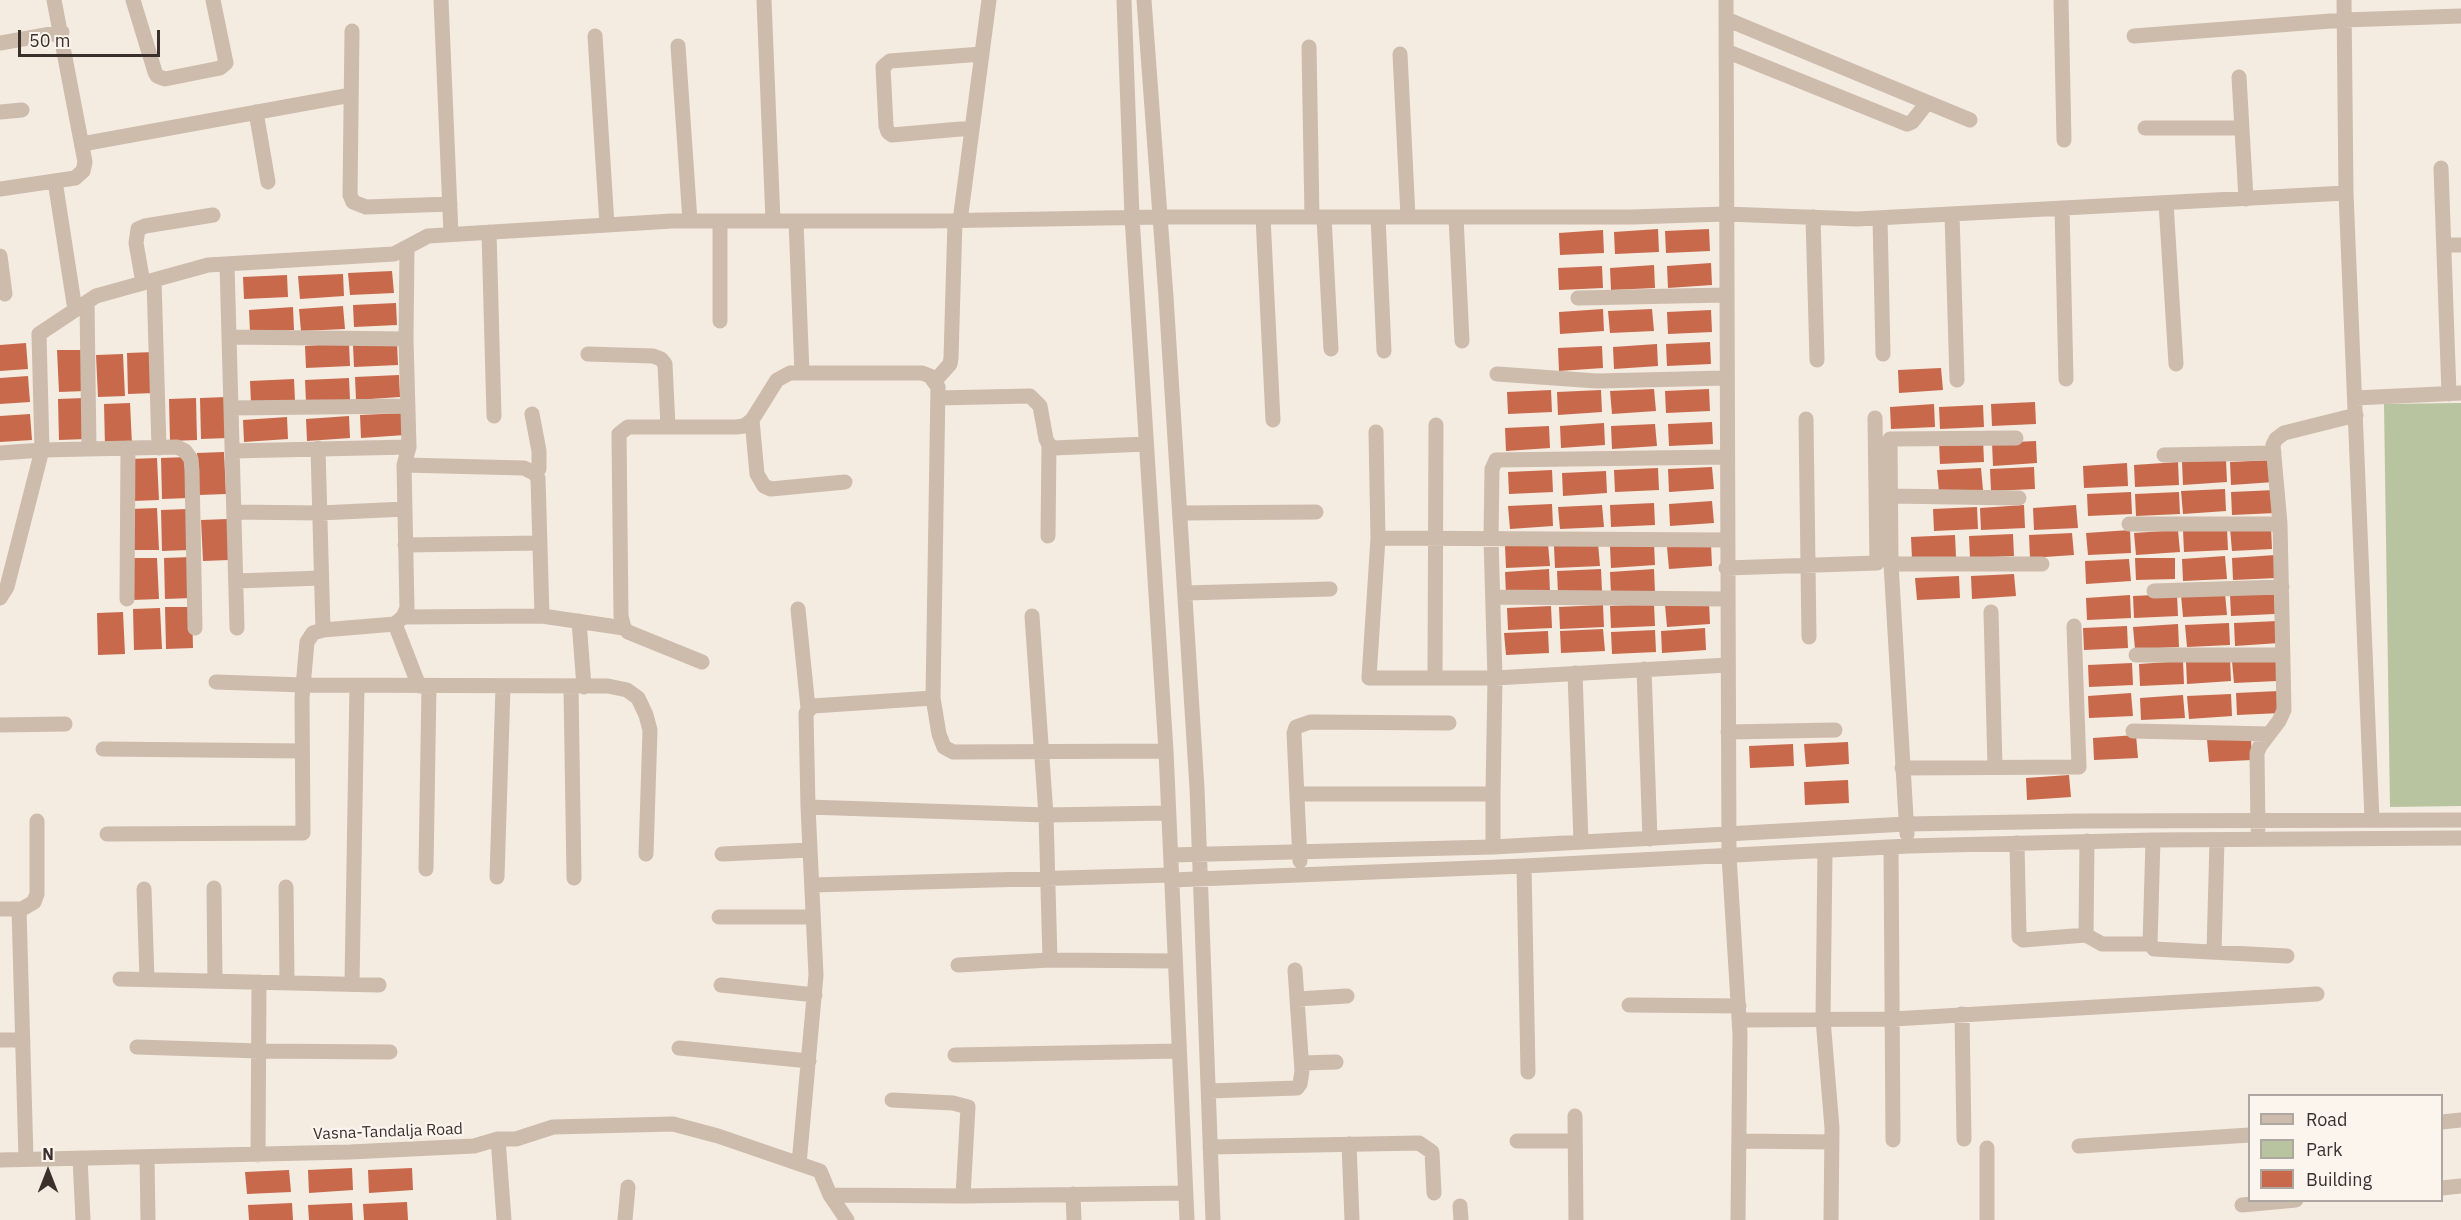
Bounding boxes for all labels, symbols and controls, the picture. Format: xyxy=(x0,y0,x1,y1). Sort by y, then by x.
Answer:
scale bar xyxy=(21,18,164,56)
text: 50 m xyxy=(29,29,71,52)
legend xyxy=(2248,1094,2443,1202)
text: Road xyxy=(2306,1108,2347,1131)
street label: Vasna-Tandalja Road xyxy=(313,1120,463,1144)
text: Park xyxy=(2306,1138,2342,1161)
north arrow xyxy=(18,1142,78,1202)
text: N xyxy=(42,1144,54,1164)
text: Building xyxy=(2306,1168,2372,1191)

